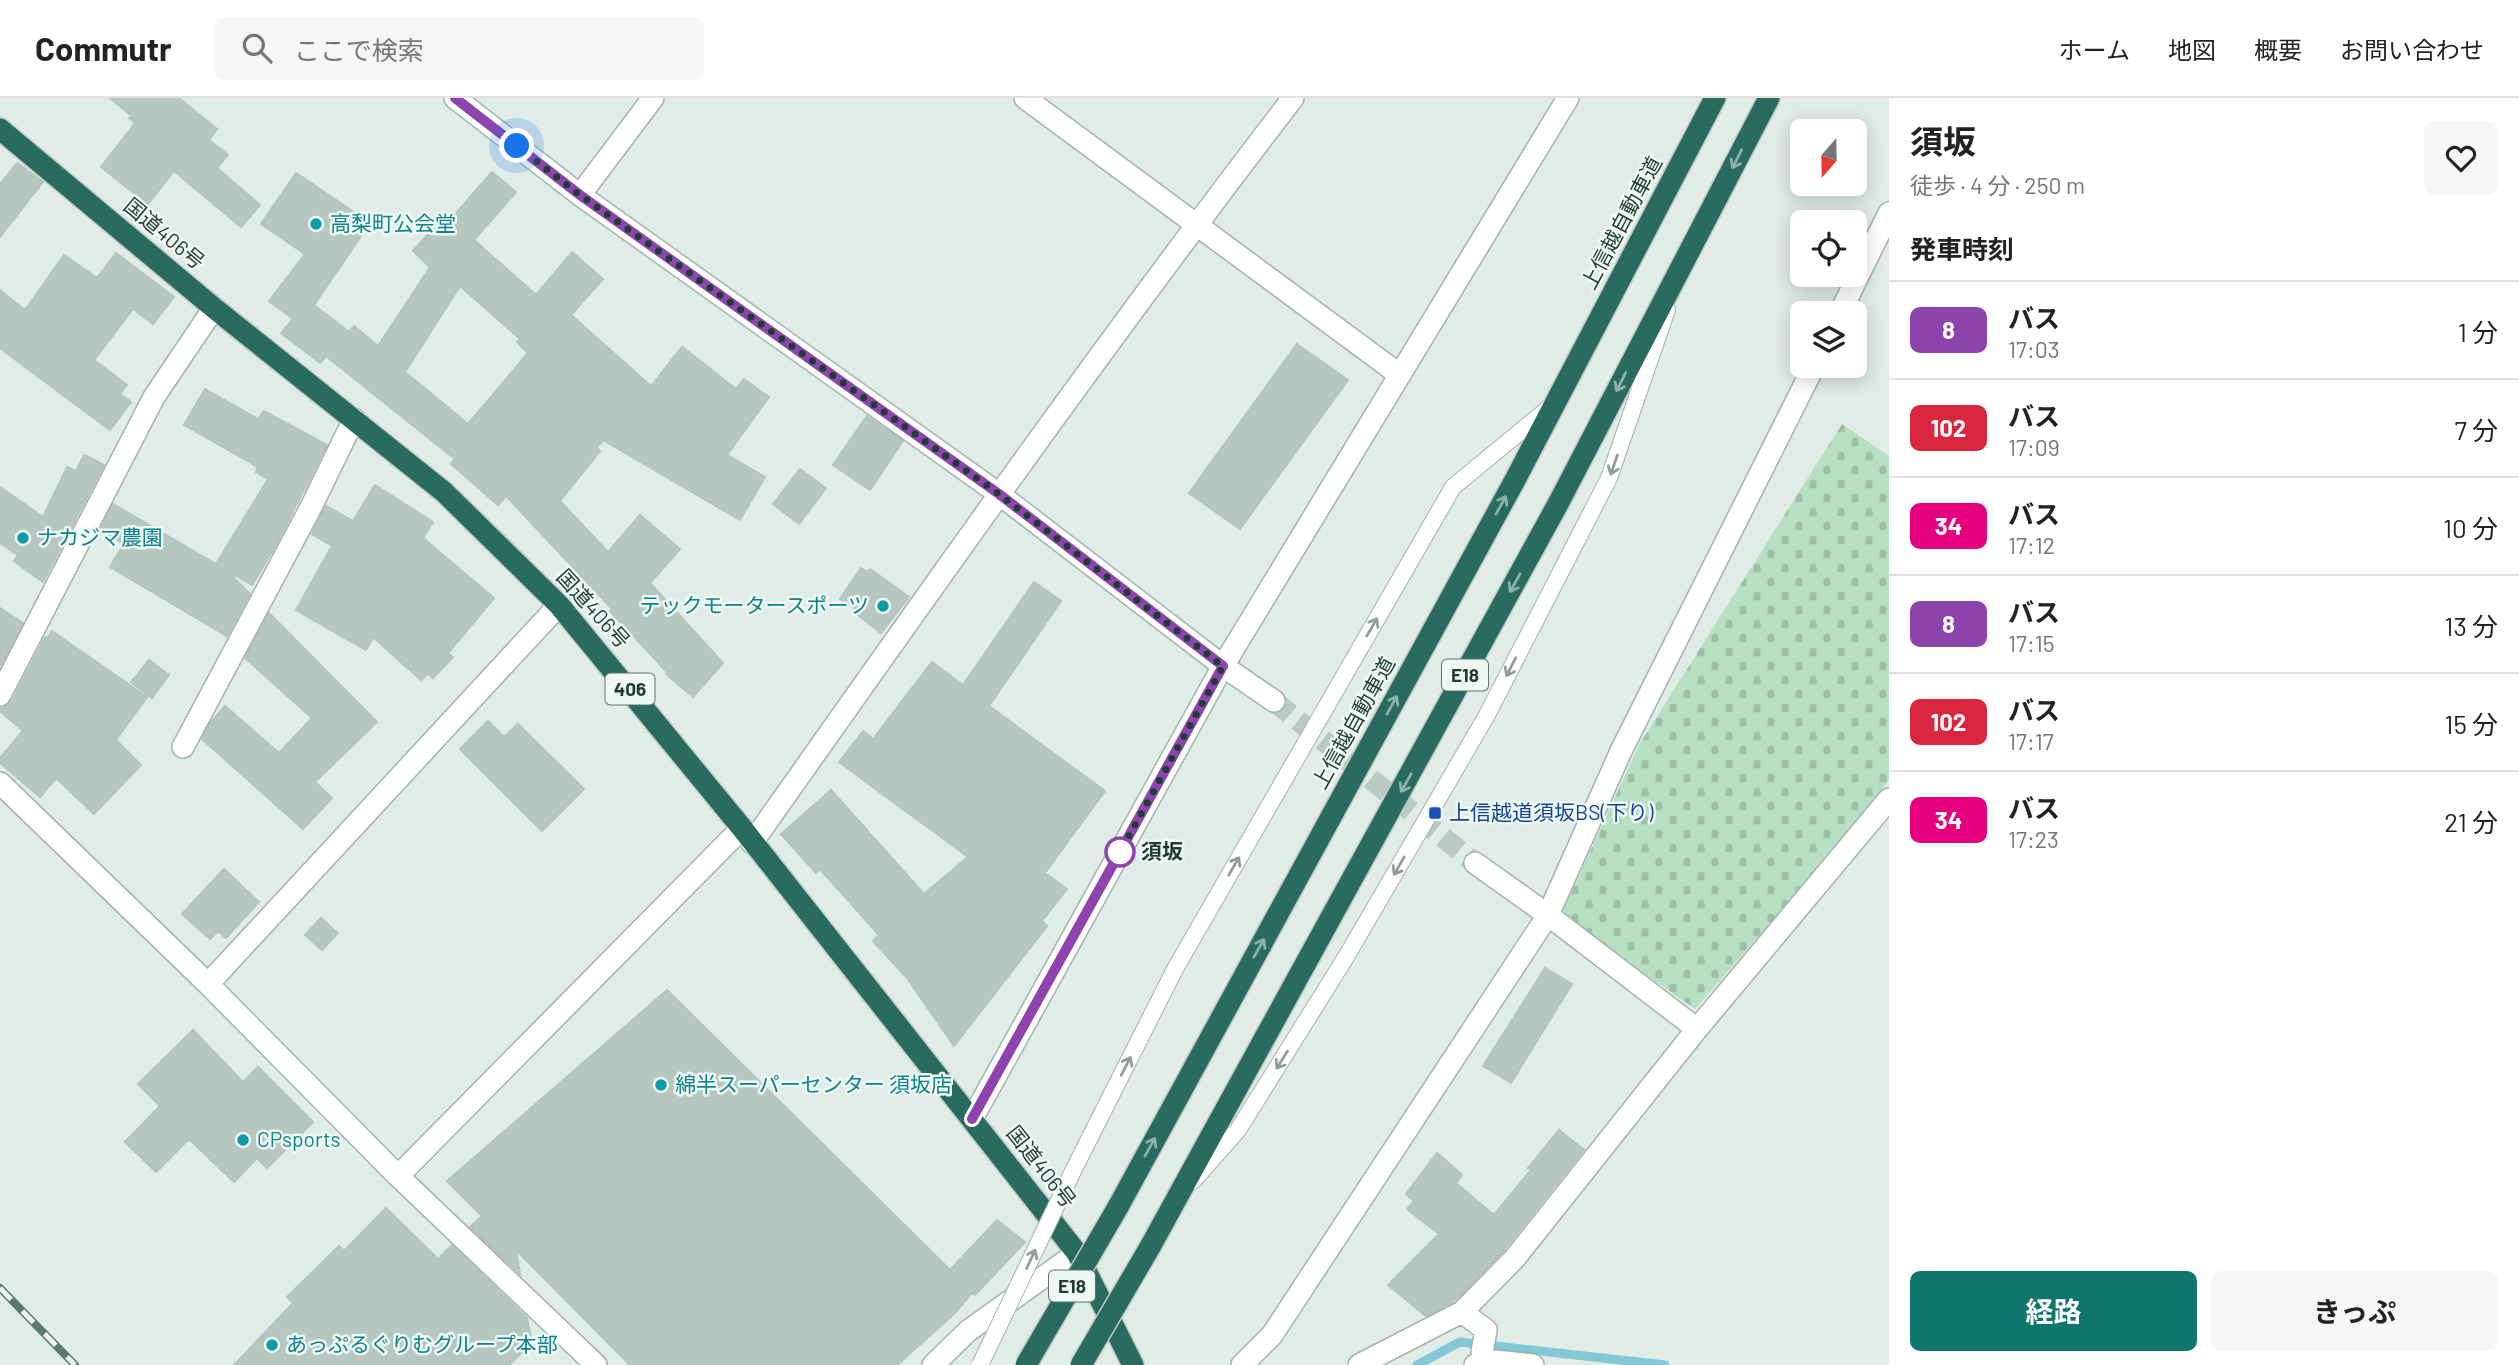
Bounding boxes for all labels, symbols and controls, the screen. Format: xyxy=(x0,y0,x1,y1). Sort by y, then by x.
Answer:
search box xyxy=(214,17,704,80)
text: Commutr xyxy=(35,28,172,68)
icon: search xyxy=(238,29,276,67)
text: ここで検索 xyxy=(294,34,424,65)
text: ホーム xyxy=(2059,35,2130,64)
text: 地図 xyxy=(2168,35,2216,64)
text: 概要 xyxy=(2254,35,2302,64)
text: お問い合わせ xyxy=(2340,35,2484,64)
north arrow xyxy=(1790,119,1867,196)
map controls xyxy=(1790,119,1867,378)
text: 須坂 xyxy=(1910,121,1976,161)
button: heart xyxy=(2424,121,2498,195)
your location xyxy=(499,128,534,163)
one-way arrow xyxy=(1730,148,1744,168)
street label: 上信越自動車道 xyxy=(1575,152,1666,293)
text: 徒歩 · 4 分 · 250 m xyxy=(1910,171,2085,199)
street label: 国道406号 xyxy=(120,192,210,274)
place label: 高梨町公会堂 xyxy=(330,210,456,235)
button: locate xyxy=(1790,210,1867,287)
marker: 高梨町公会堂 xyxy=(308,216,324,232)
text: 発車時刻 xyxy=(1910,233,2014,264)
button: layers xyxy=(1790,301,1867,378)
text: バス xyxy=(2008,302,2060,333)
text: 8 xyxy=(1942,315,1955,344)
text: 1 分 xyxy=(2458,316,2498,347)
text: 17:03 xyxy=(2008,335,2060,363)
one-way arrow xyxy=(1614,371,1628,392)
text: バス xyxy=(2008,400,2060,431)
text: 102 xyxy=(1931,413,1966,442)
text: 7 分 xyxy=(2455,414,2498,445)
text: 17:09 xyxy=(2008,433,2060,461)
one-way arrow xyxy=(1607,453,1619,475)
one-way arrow xyxy=(1495,495,1508,516)
text: バス xyxy=(2008,498,2060,529)
text: 34 xyxy=(1935,511,1962,540)
text: 10 分 xyxy=(2443,512,2498,543)
place label: ナカジマ農園 xyxy=(37,524,163,549)
marker: ナカジマ農園 xyxy=(15,530,31,546)
text: 17:12 xyxy=(2008,531,2055,559)
street label: 国道406号 xyxy=(552,563,636,653)
one-way arrow xyxy=(1508,572,1521,593)
place label: テックモータースポーツ xyxy=(639,592,869,617)
text: バス xyxy=(2008,596,2060,627)
marker: テックモータースポーツ xyxy=(875,598,891,614)
text: 8 xyxy=(1942,609,1955,638)
text: 13 分 xyxy=(2444,610,2498,641)
one-way arrow xyxy=(1365,617,1379,637)
text: 17:15 xyxy=(2008,629,2055,657)
street label: 上信越自動車道 xyxy=(1306,652,1399,793)
one-way arrow xyxy=(1504,656,1517,677)
road number: E18 xyxy=(1442,660,1488,690)
road number: 406 xyxy=(606,674,654,704)
text: バス xyxy=(2008,694,2060,725)
one-way arrow xyxy=(1386,695,1399,716)
text: 102 xyxy=(1931,707,1966,736)
text: 15 分 xyxy=(2444,708,2498,739)
text: 17:17 xyxy=(2008,727,2054,755)
one-way arrow xyxy=(1399,772,1412,793)
text: バス xyxy=(2008,792,2060,823)
place label: 上信越道須坂BS(下り) xyxy=(1449,799,1654,824)
marker: 上信越道須坂BS(下り) xyxy=(1427,805,1443,821)
text: 34 xyxy=(1935,805,1962,834)
text: 21 分 xyxy=(2444,806,2498,837)
text: 17:23 xyxy=(2008,825,2059,853)
marker: 須坂 xyxy=(1105,837,1135,867)
place label: 須坂 xyxy=(1141,838,1183,863)
one-way arrow xyxy=(1392,855,1406,875)
one-way arrow xyxy=(1228,856,1241,877)
one-way arrow xyxy=(1253,938,1267,958)
one-way arrow xyxy=(1274,1050,1288,1070)
one-way arrow xyxy=(1119,1056,1133,1077)
place label: 綿半スーパーセンター 須坂店 xyxy=(675,1071,952,1096)
marker: 綿半スーパーセンター 須坂店 xyxy=(653,1077,669,1093)
street label: 国道406号 xyxy=(1002,1120,1082,1212)
place label: CPsports xyxy=(257,1126,341,1151)
marker: CPsports xyxy=(235,1132,251,1148)
one-way arrow xyxy=(1144,1137,1158,1158)
one-way arrow xyxy=(1024,1249,1038,1270)
road number: E18 xyxy=(1049,1270,1095,1302)
button: 経路 xyxy=(1910,1271,2197,1351)
button: きっぷ xyxy=(2211,1271,2498,1351)
place label: あっぷるぐりむグループ本部 xyxy=(286,1331,558,1356)
marker: あっぷるぐりむグループ本部 xyxy=(264,1337,280,1353)

